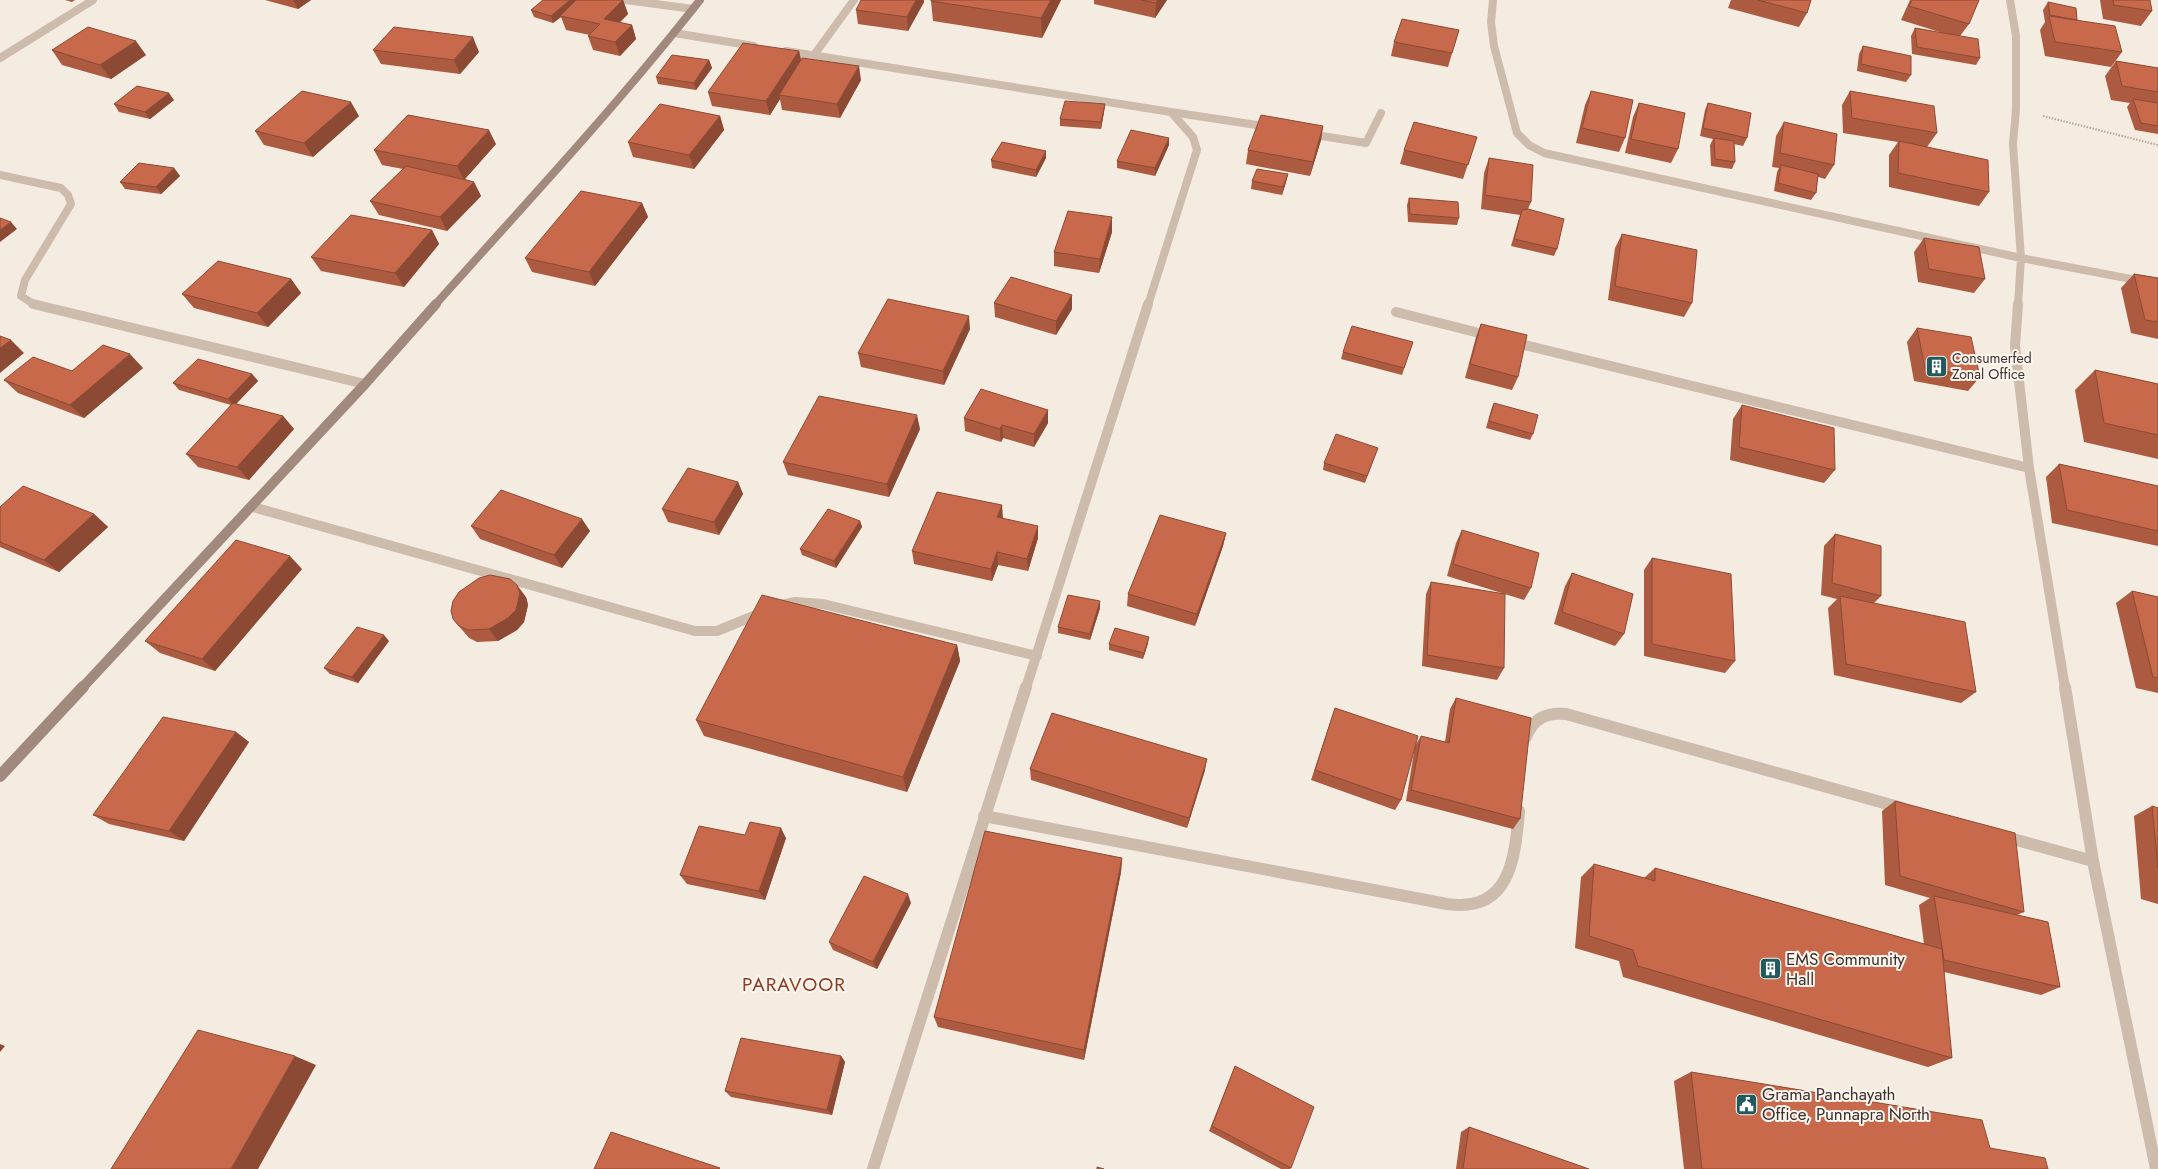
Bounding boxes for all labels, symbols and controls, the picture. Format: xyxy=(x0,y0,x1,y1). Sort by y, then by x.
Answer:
place label: Consumerfed Zonal Office xyxy=(1952,348,2032,384)
building icon: Consumerfed Zonal Office xyxy=(1924,353,1950,379)
place label: EMS Community Hall xyxy=(1786,947,1905,991)
building icon: EMS Community Hall xyxy=(1758,956,1784,982)
district label: PARAVOOR xyxy=(742,971,846,998)
place label: Grama Panchayath Office, Punnapra North xyxy=(1762,1082,1930,1126)
public building icon: Grama Panchayath Office, Punnapra North xyxy=(1733,1091,1759,1117)

